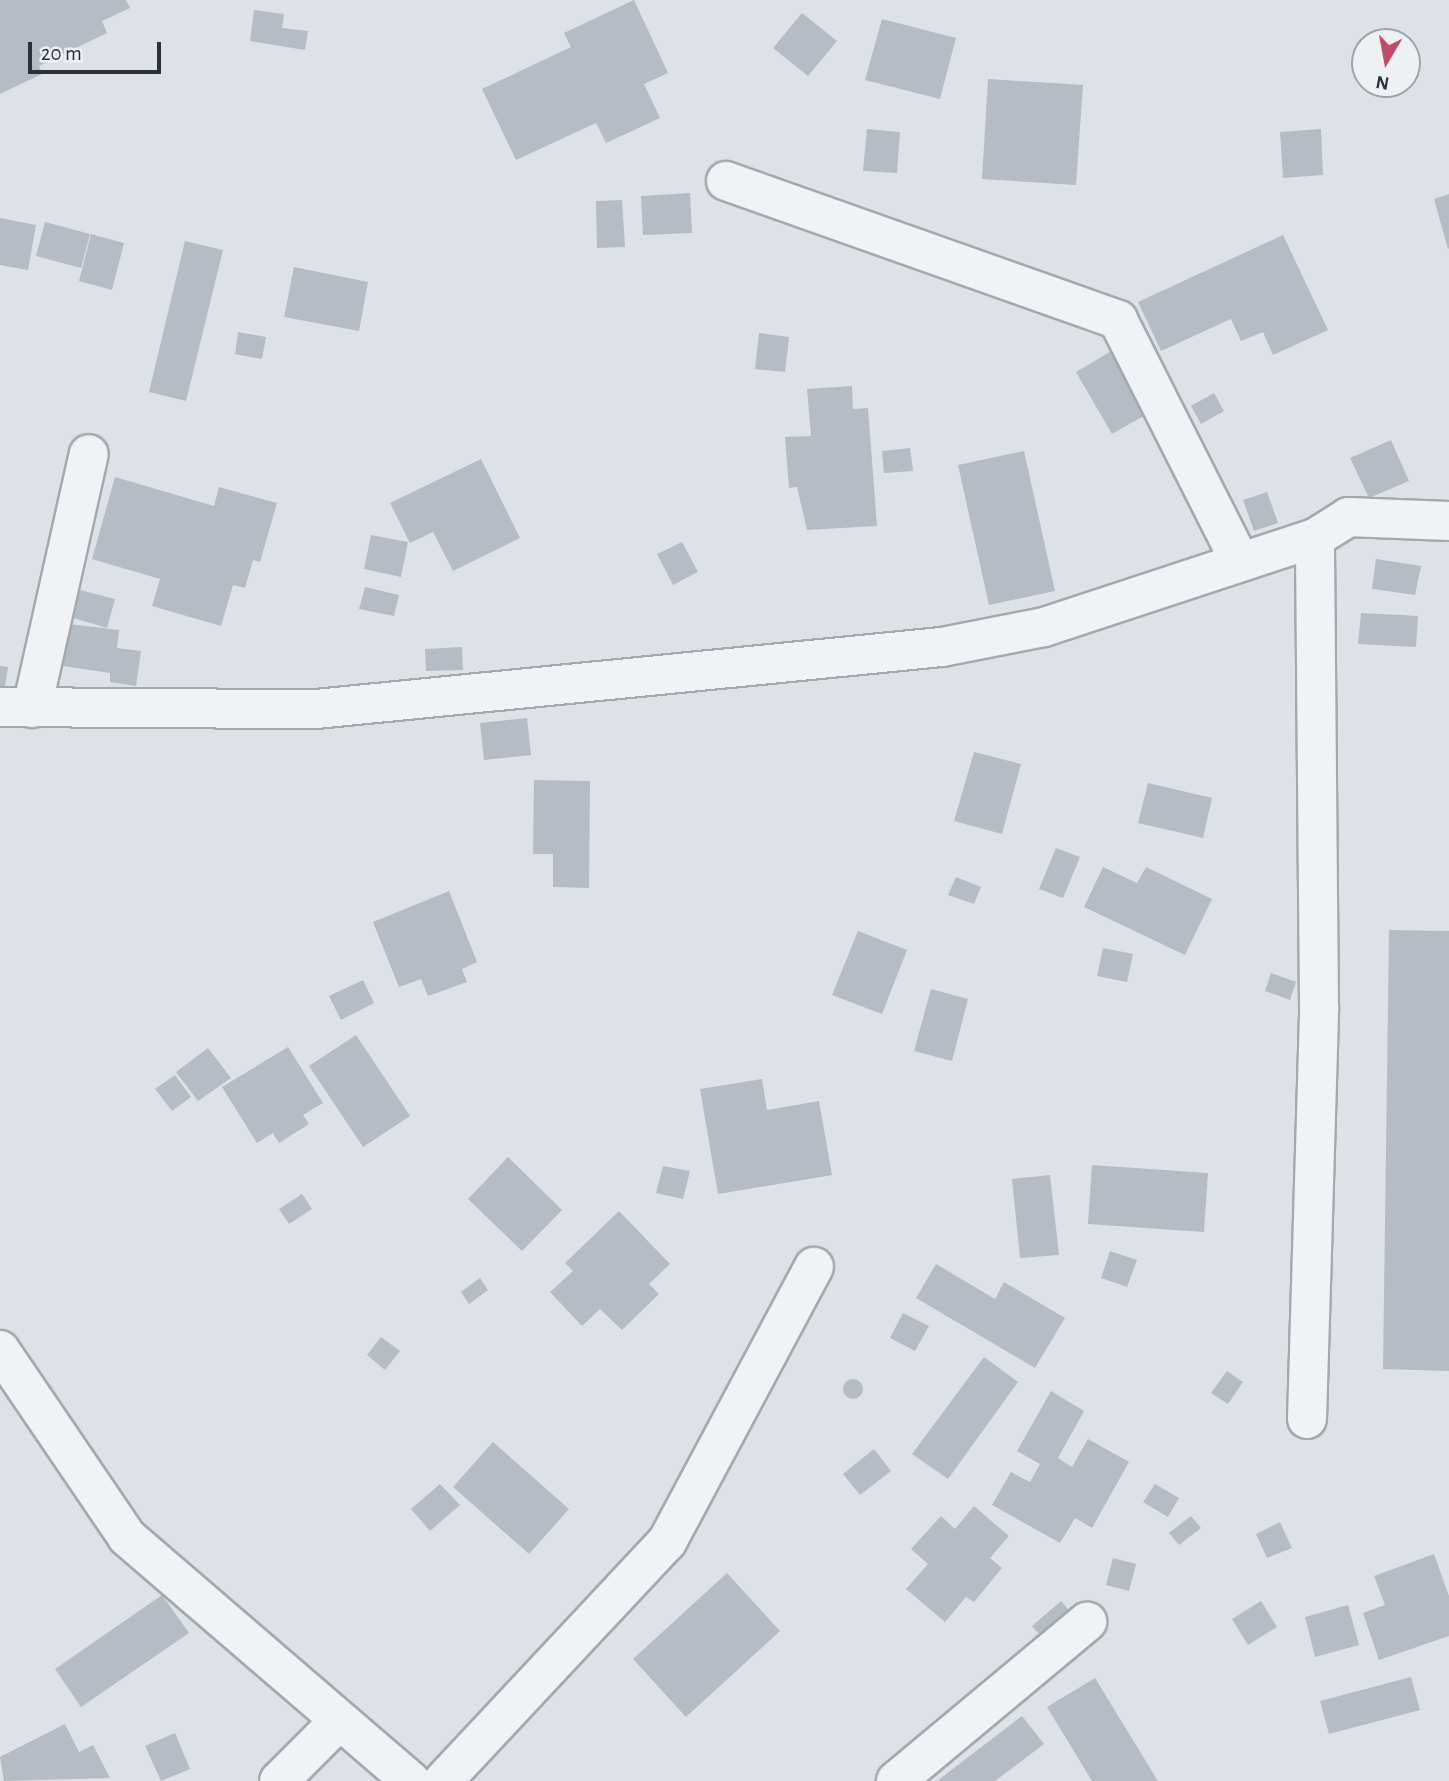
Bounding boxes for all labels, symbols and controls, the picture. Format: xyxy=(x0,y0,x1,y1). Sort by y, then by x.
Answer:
scale bar xyxy=(32,28,164,72)
north arrow xyxy=(1351,28,1421,98)
text: 20 m xyxy=(41,43,82,64)
text: N xyxy=(1374,72,1391,93)

